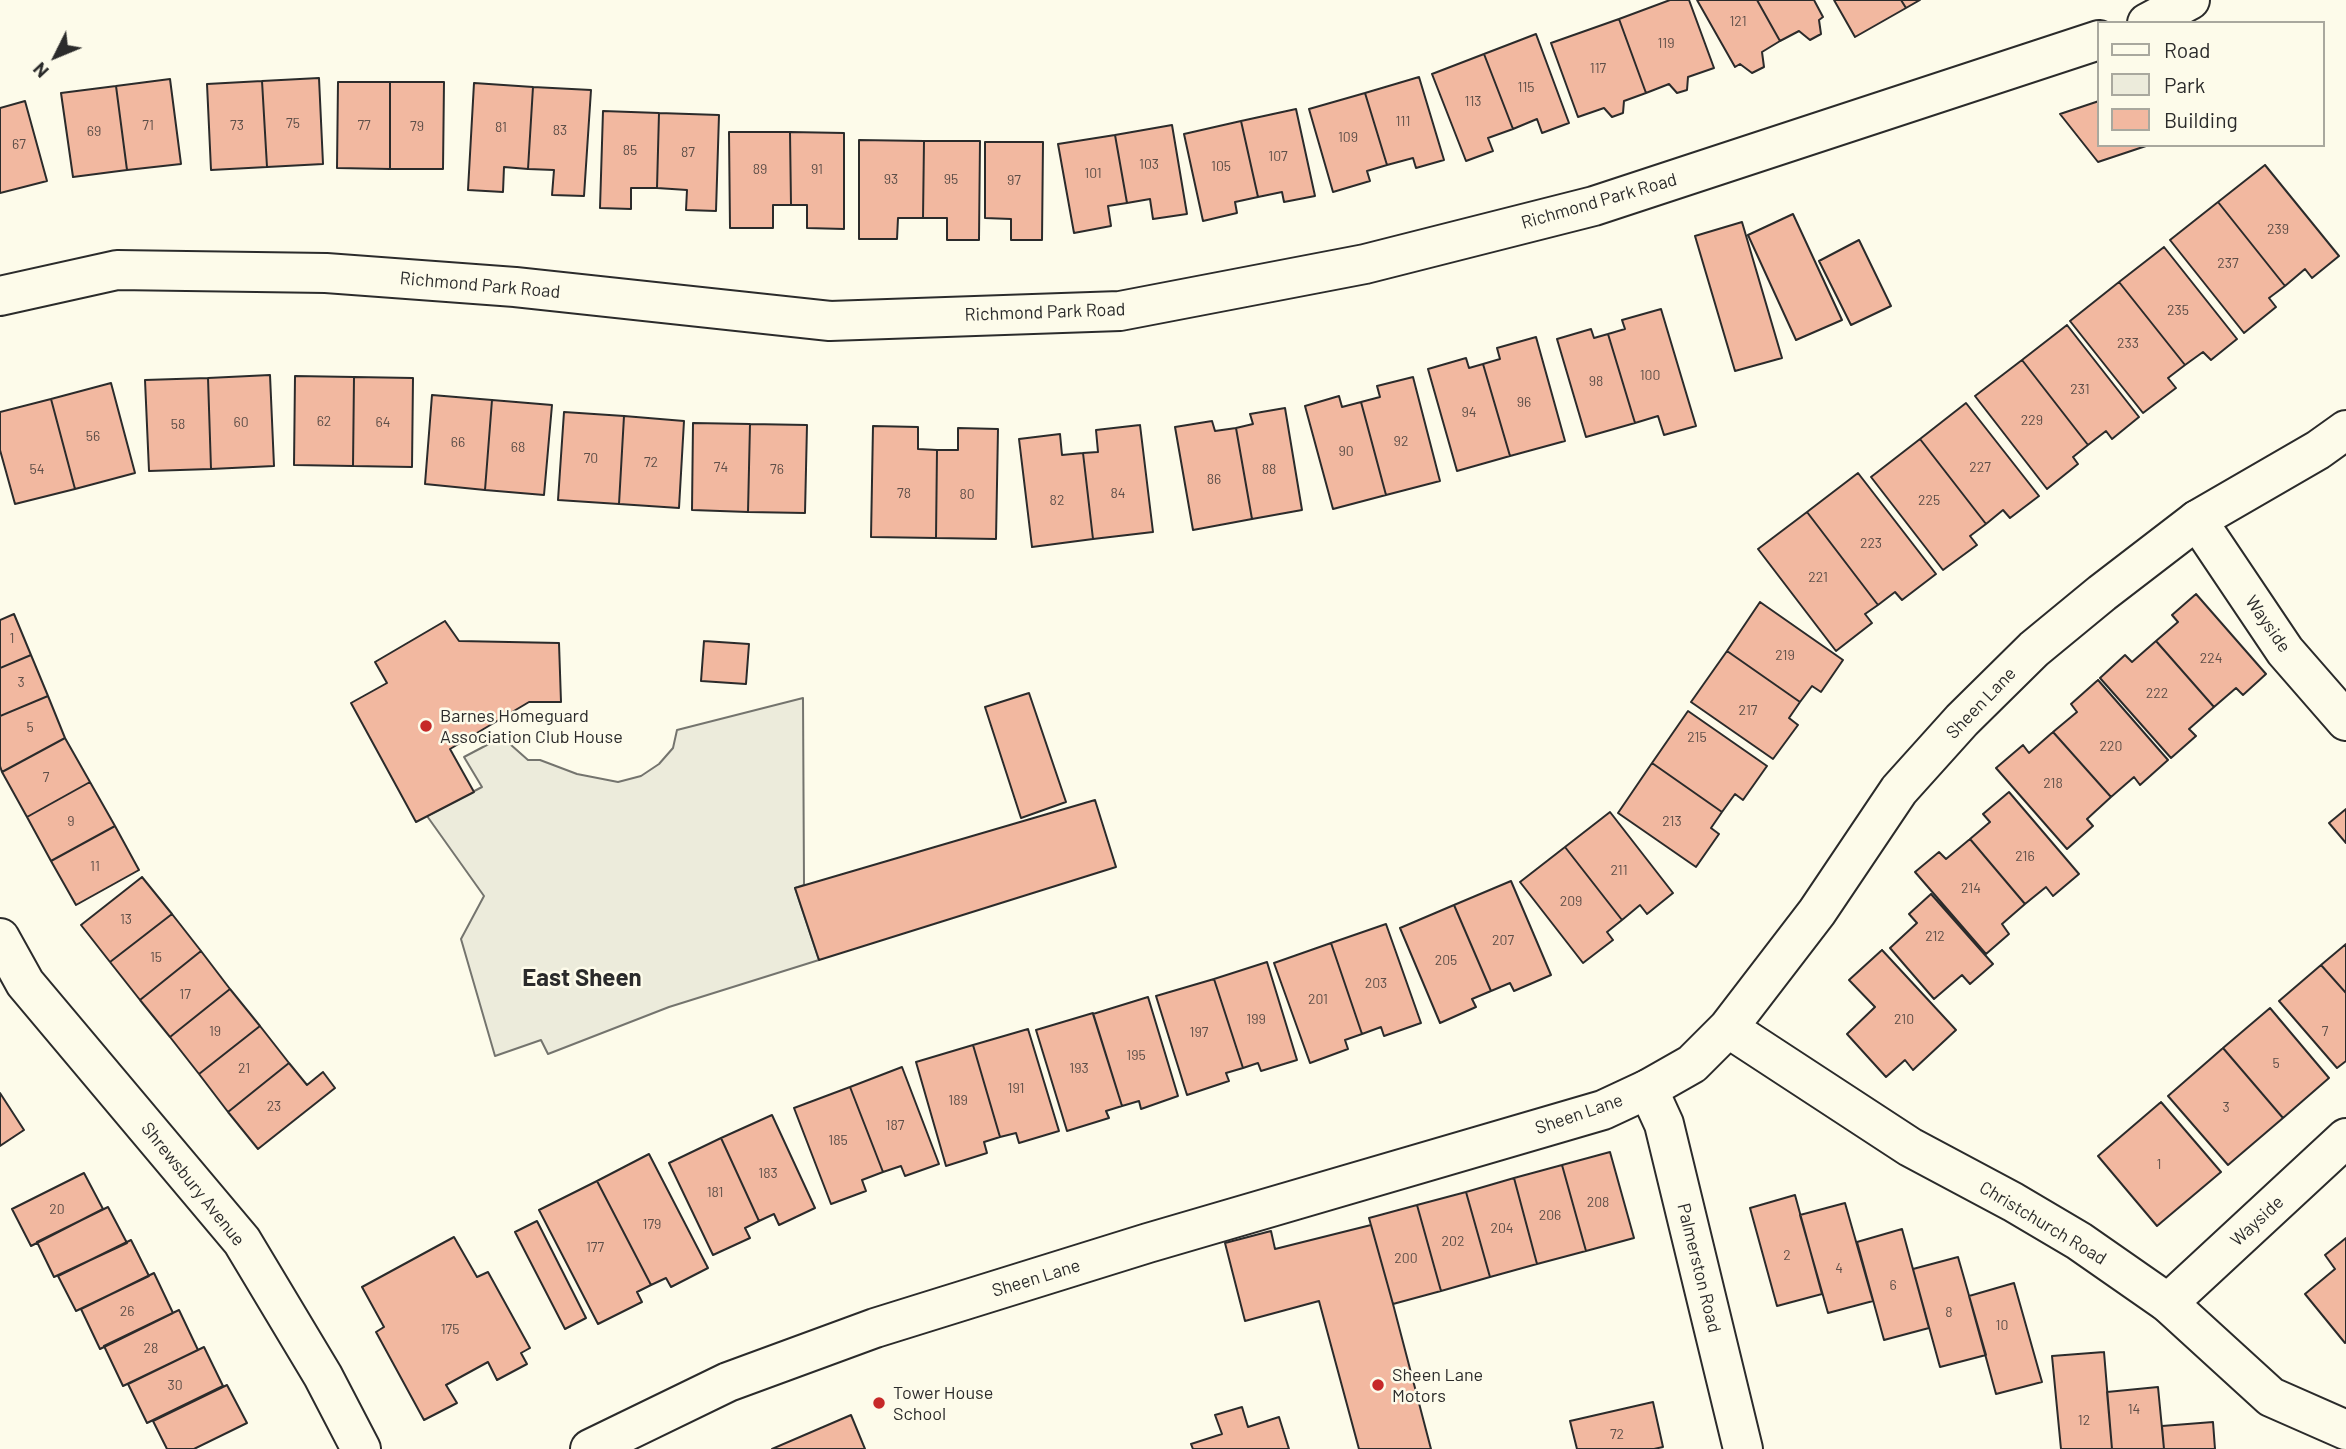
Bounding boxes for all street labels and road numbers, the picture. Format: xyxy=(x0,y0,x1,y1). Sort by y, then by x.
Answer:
street label: Richmond Park Road xyxy=(1519,168,1679,234)
street label: Richmond Park Road xyxy=(399,267,561,303)
street label: Richmond Park Road xyxy=(964,298,1126,326)
street label: Wayside xyxy=(2241,591,2295,657)
street label: Sheen Lane xyxy=(1942,663,2020,743)
street label: Sheen Lane xyxy=(1532,1089,1626,1139)
street label: Shrewsbury Avenue xyxy=(137,1118,249,1250)
street label: Christchurch Road xyxy=(1976,1177,2110,1269)
street label: Wayside xyxy=(2226,1191,2288,1251)
street label: Palmerston Road xyxy=(1672,1201,1726,1335)
street label: Sheen Lane xyxy=(989,1254,1083,1302)

